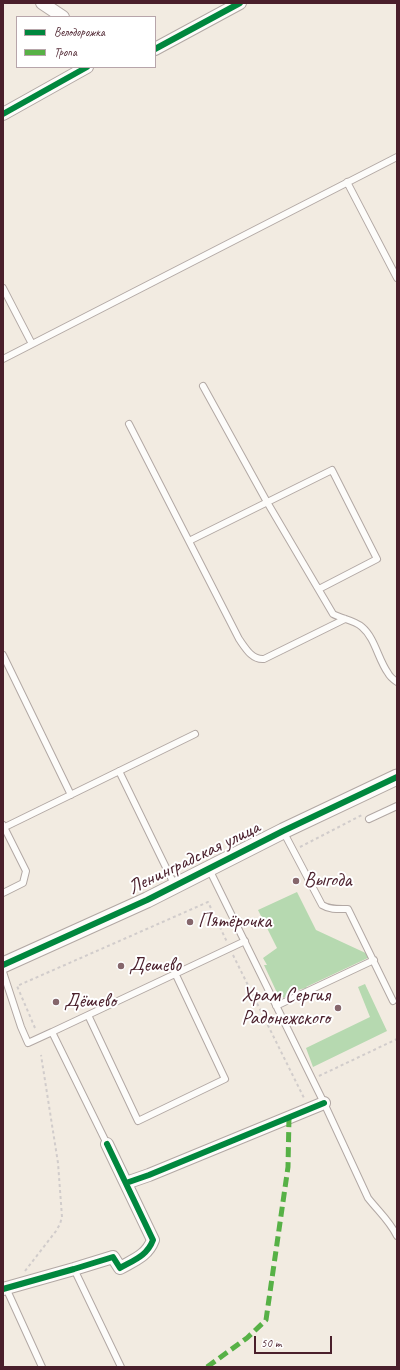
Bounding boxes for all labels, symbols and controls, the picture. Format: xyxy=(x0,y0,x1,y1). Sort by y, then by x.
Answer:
legend xyxy=(16,16,156,68)
text: Велодорожка xyxy=(54,24,105,40)
text: Тропа xyxy=(54,44,77,60)
street label: Ленинградская улица xyxy=(124,816,264,900)
place label: Выгода xyxy=(304,869,351,893)
marker: Выгода xyxy=(291,876,301,886)
place label: Пятёрочка xyxy=(198,910,271,934)
marker: Пятёрочка xyxy=(185,917,195,927)
place label: Дешево xyxy=(129,954,181,978)
marker: Дешево xyxy=(116,961,126,971)
place label: Храм Сергия Радонежского xyxy=(241,984,330,1031)
place label: Дёшево xyxy=(64,990,116,1014)
marker: Дёшево xyxy=(51,997,61,1007)
marker: Храм Сергия Радонежского xyxy=(333,1003,343,1013)
scale bar xyxy=(256,1328,334,1354)
text: 50 m xyxy=(261,1335,281,1351)

